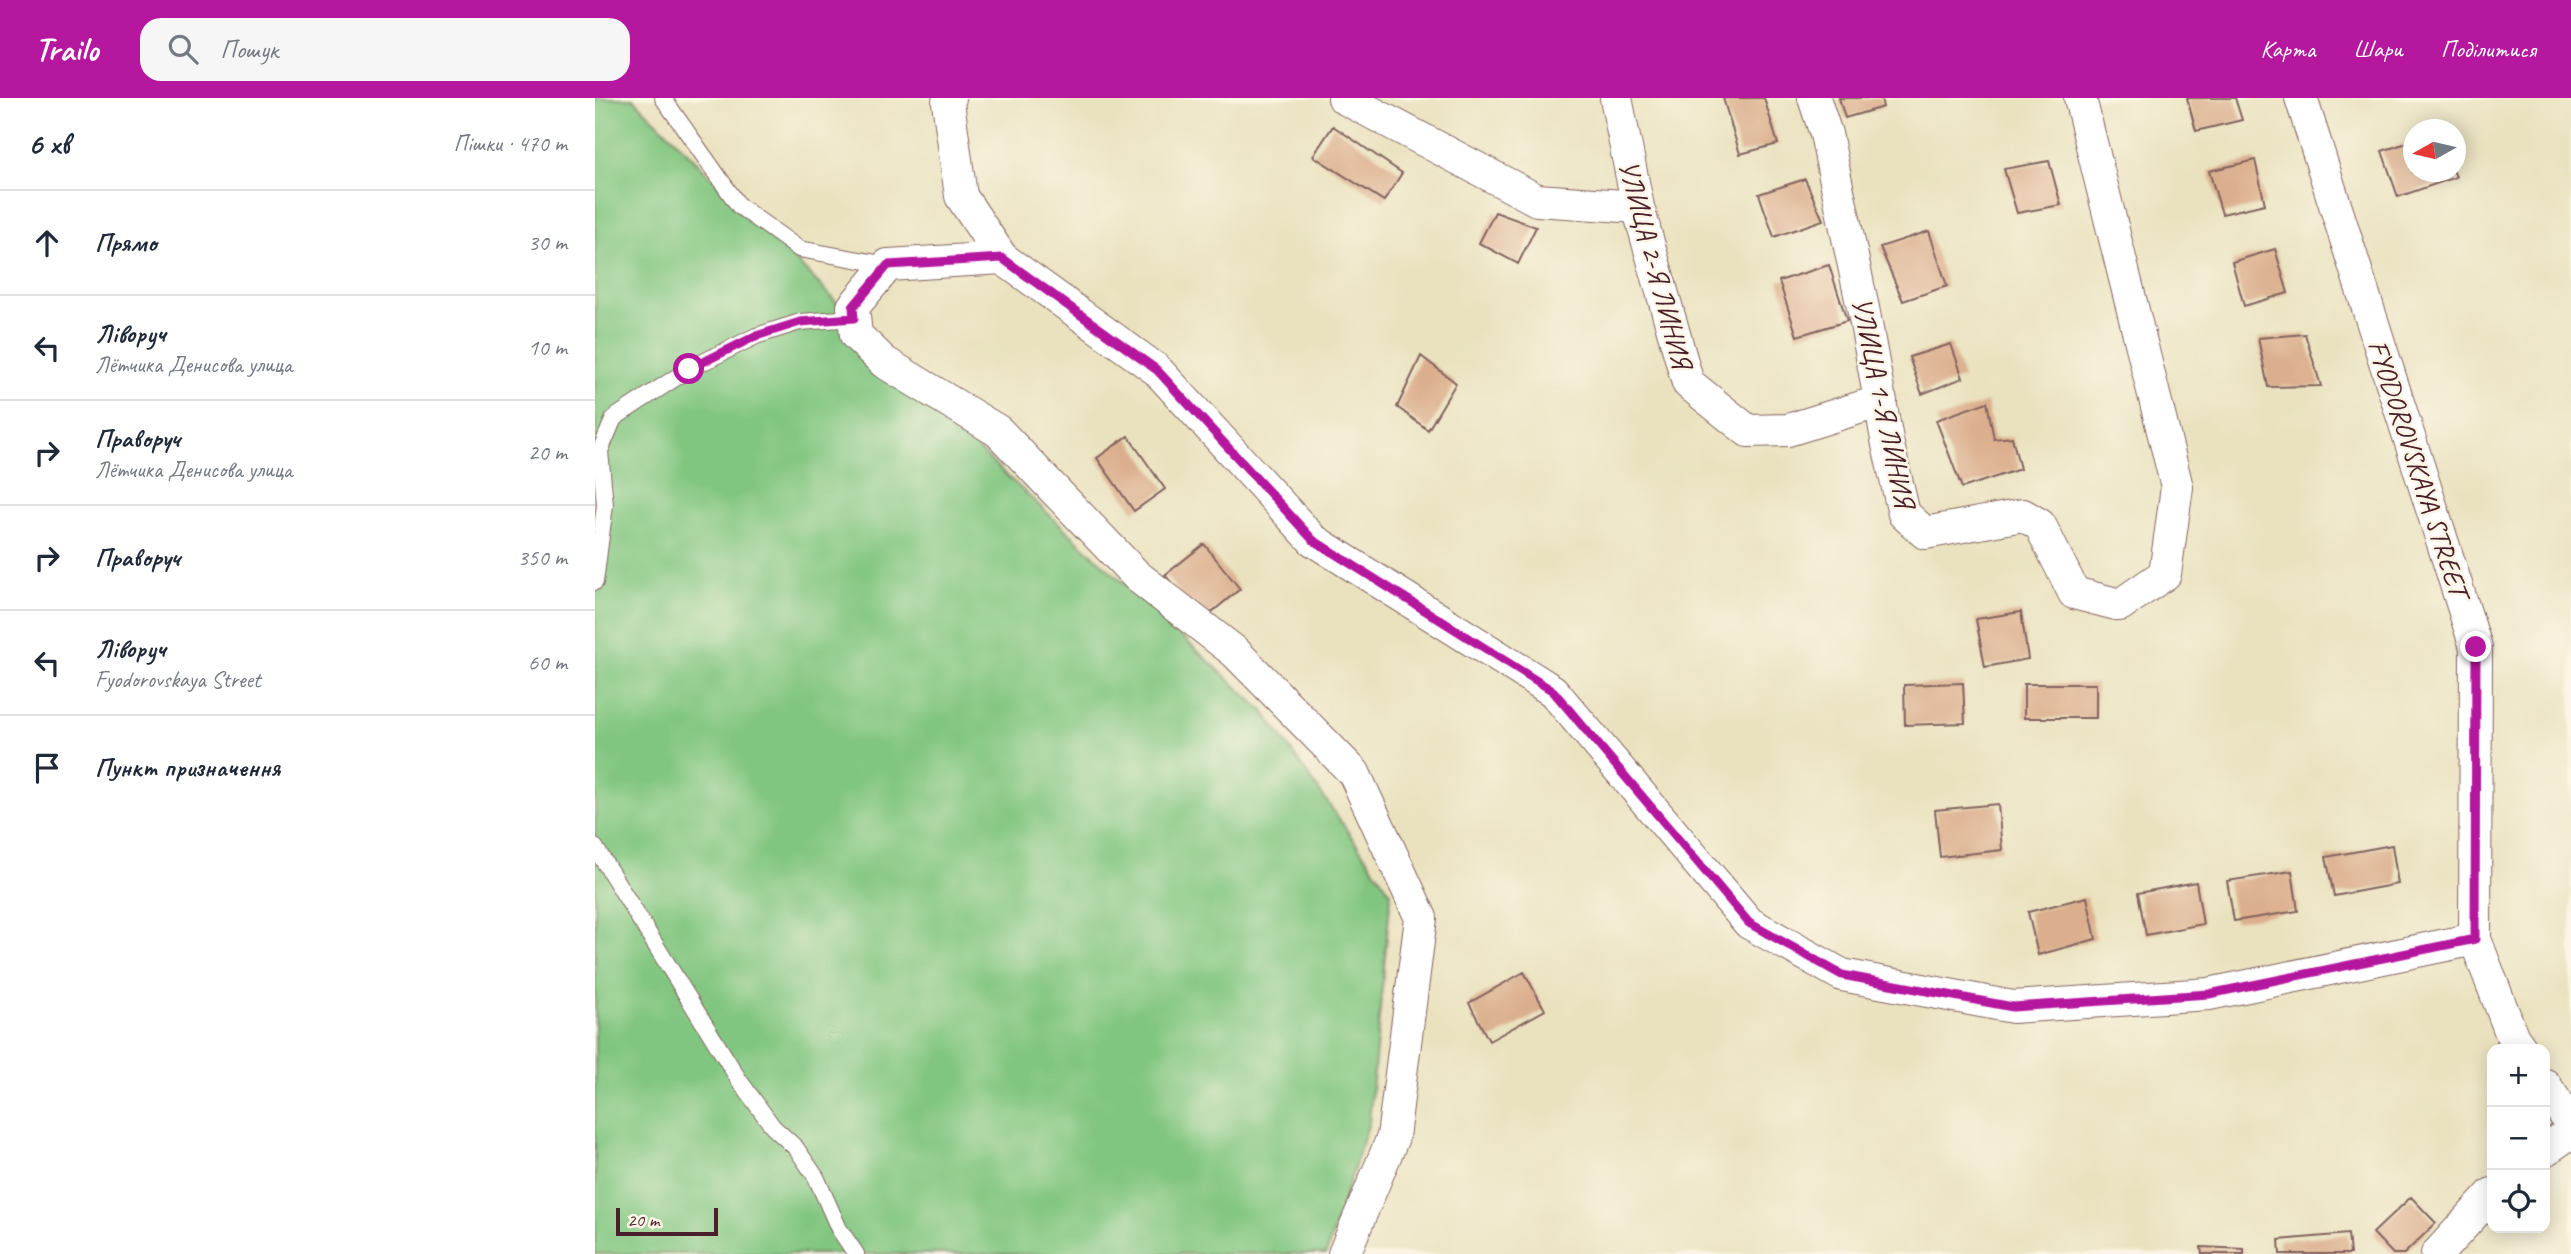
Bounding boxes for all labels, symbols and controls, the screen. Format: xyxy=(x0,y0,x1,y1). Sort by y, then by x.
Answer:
search box xyxy=(140,18,630,81)
text: Trailo xyxy=(35,28,98,70)
icon: search xyxy=(164,30,202,68)
text: Пошук xyxy=(220,33,278,66)
text: Карта xyxy=(2260,34,2315,64)
text: Шари xyxy=(2353,34,2403,64)
text: Поділитися xyxy=(2441,34,2536,64)
north arrow xyxy=(2403,119,2466,182)
text: 6 хв xyxy=(28,125,70,163)
text: Пішки · 470 m xyxy=(453,129,567,158)
street label: УЛИЦА 2-Я ЛИНИЯ xyxy=(1611,157,1701,376)
icon: ahead xyxy=(28,224,66,262)
text: Прямо xyxy=(95,226,157,259)
text: 30 m xyxy=(528,228,567,257)
street label: УЛИЦА 1-Я ЛИНИЯ xyxy=(1844,294,1924,515)
text: Ліворуч xyxy=(95,317,166,350)
icon: left xyxy=(28,329,66,367)
text: 10 m xyxy=(528,333,567,362)
street label: FYODOROVSKAYA STREET xyxy=(2360,335,2479,608)
text: Лётчика Денисова улица xyxy=(95,350,292,379)
route start xyxy=(673,353,704,384)
text: Праворуч xyxy=(95,422,180,455)
icon: right xyxy=(28,434,66,472)
text: 20 m xyxy=(528,438,567,467)
text: Лётчика Денисова улица xyxy=(95,455,292,484)
icon: right xyxy=(28,539,66,577)
text: Праворуч xyxy=(95,541,180,574)
text: 350 m xyxy=(518,543,567,572)
route end xyxy=(2460,631,2491,662)
text: Ліворуч xyxy=(95,632,166,665)
icon: left xyxy=(28,644,66,682)
text: 60 m xyxy=(528,648,567,677)
text: Fyodorovskaya Street xyxy=(95,665,261,694)
icon: arrive xyxy=(28,749,66,787)
text: Пункт призначення xyxy=(95,751,280,784)
map controls xyxy=(2487,1044,2550,1233)
button: + xyxy=(2487,1044,2550,1107)
button: − xyxy=(2487,1107,2550,1170)
button: locate xyxy=(2487,1170,2550,1233)
scale bar xyxy=(616,1205,717,1237)
text: 20 m xyxy=(627,1208,659,1232)

